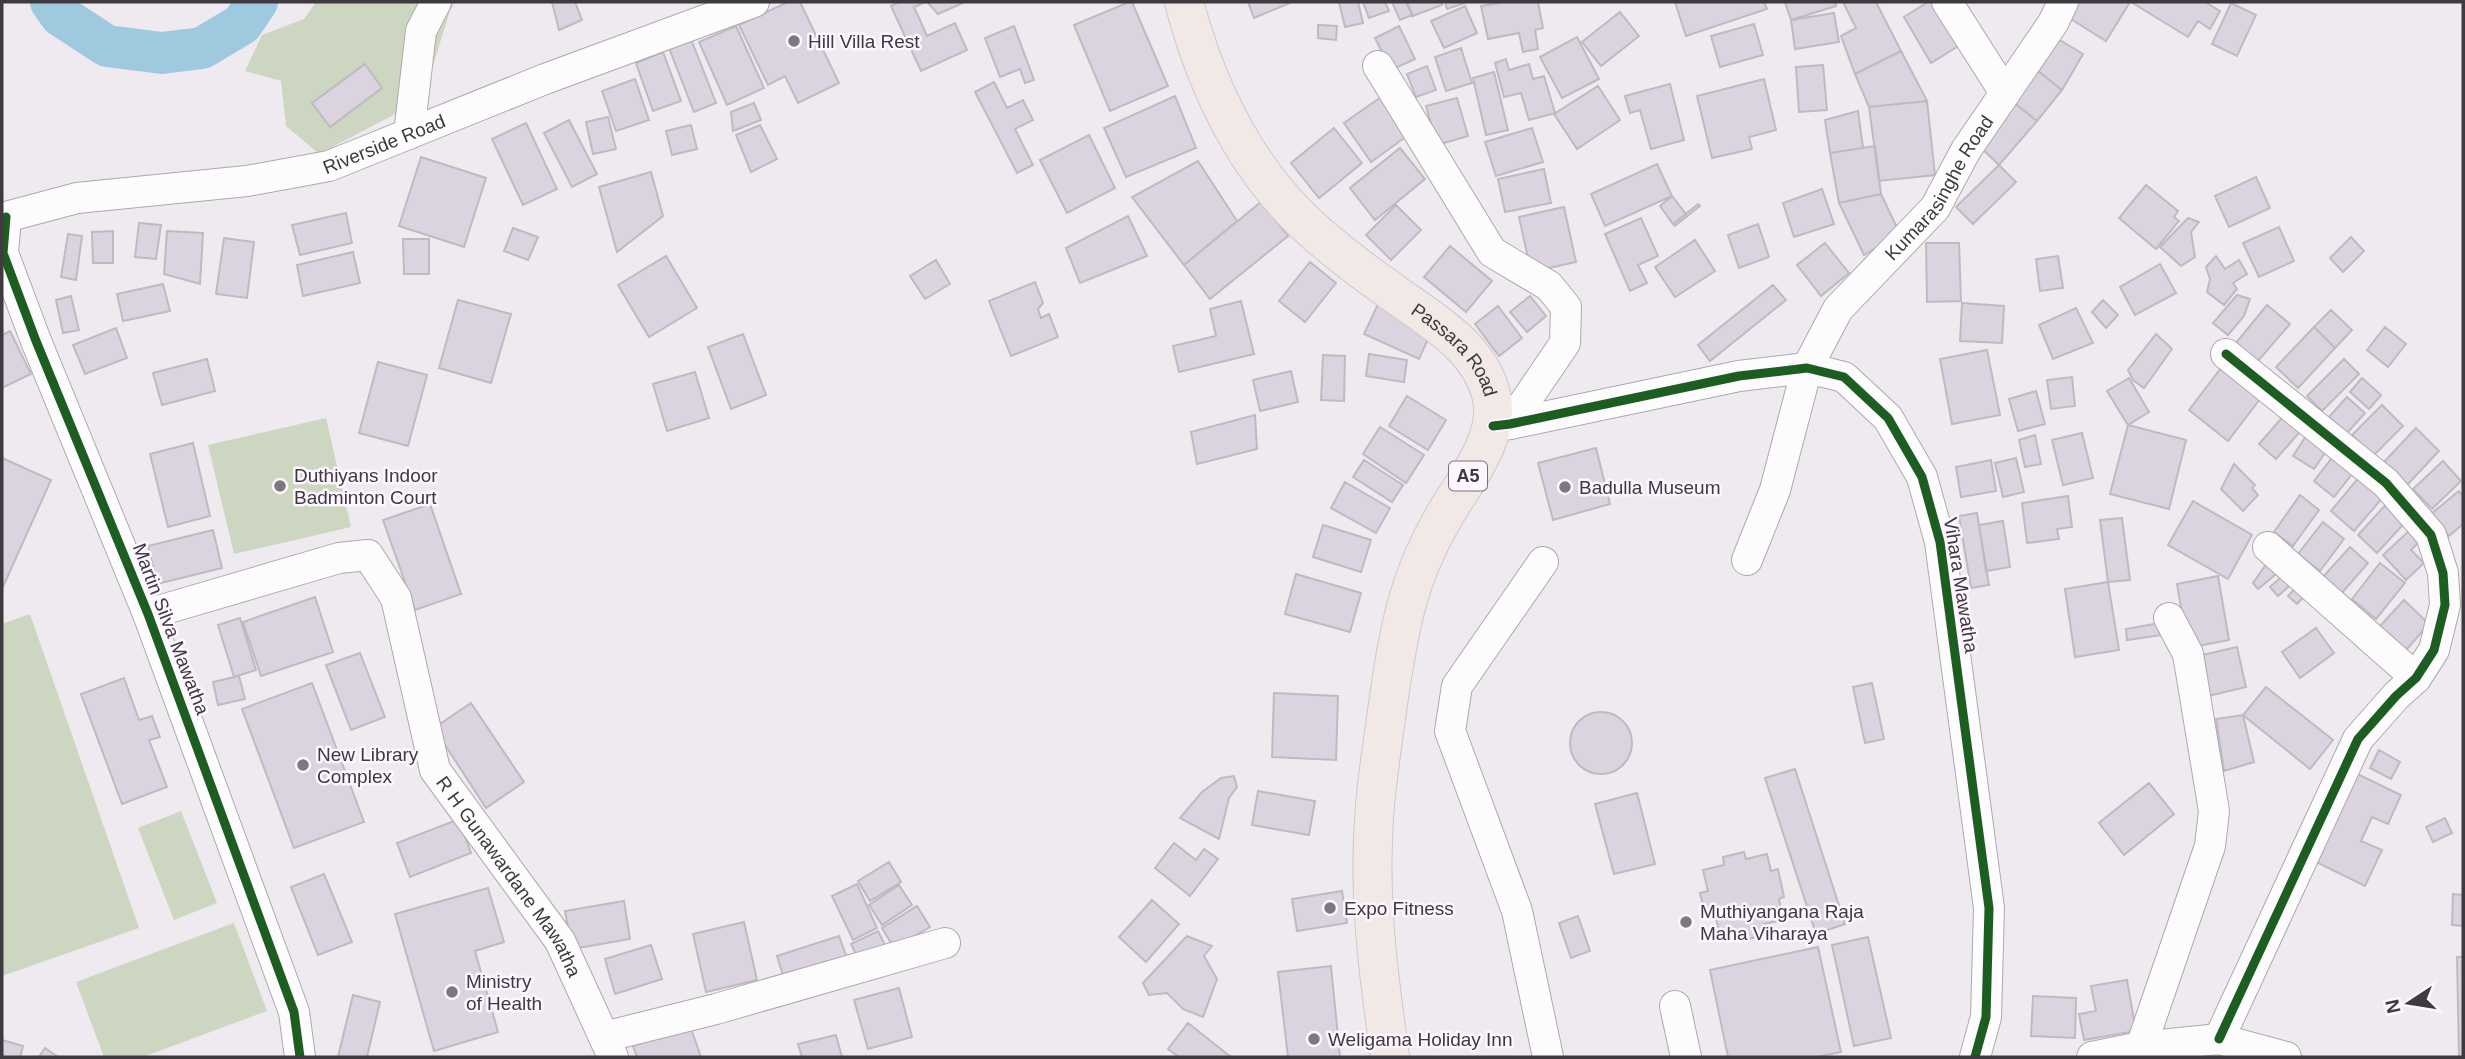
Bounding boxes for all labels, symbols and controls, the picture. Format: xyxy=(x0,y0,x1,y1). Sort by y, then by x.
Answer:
place label: Hill Villa Rest xyxy=(808,31,920,52)
marker: Hill Villa Rest xyxy=(786,33,802,49)
street label: Riverside Road xyxy=(320,110,448,178)
street label: Kumarasinghe Road xyxy=(1880,111,1997,264)
street label: Passara Road xyxy=(1408,299,1502,399)
road number: A5 xyxy=(1449,462,1487,490)
place label: Duthiyans Indoor Badminton Court xyxy=(294,465,438,508)
place label: Badulla Museum xyxy=(1579,477,1721,498)
marker: Duthiyans Indoor Badminton Court xyxy=(272,478,288,494)
marker: Badulla Museum xyxy=(1557,479,1573,495)
street label: Vihara Mawatha xyxy=(1940,516,1982,655)
street label: Martin Silva Mawatha xyxy=(129,540,214,718)
place label: New Library Complex xyxy=(317,744,419,787)
marker: New Library Complex xyxy=(295,757,311,773)
street label: R H Gunawardane Mawatha xyxy=(433,772,586,981)
place label: Expo Fitness xyxy=(1344,898,1454,919)
marker: Expo Fitness xyxy=(1322,900,1338,916)
place label: Muthiyangana Raja Maha Viharaya xyxy=(1700,901,1864,944)
marker: Muthiyangana Raja Maha Viharaya xyxy=(1678,914,1694,930)
north arrow xyxy=(2374,968,2444,1038)
place label: Ministry of Health xyxy=(466,971,542,1014)
marker: Ministry of Health xyxy=(444,984,460,1000)
text: N xyxy=(2381,998,2405,1015)
place label: Weligama Holiday Inn xyxy=(1328,1029,1512,1050)
marker: Weligama Holiday Inn xyxy=(1306,1031,1322,1047)

